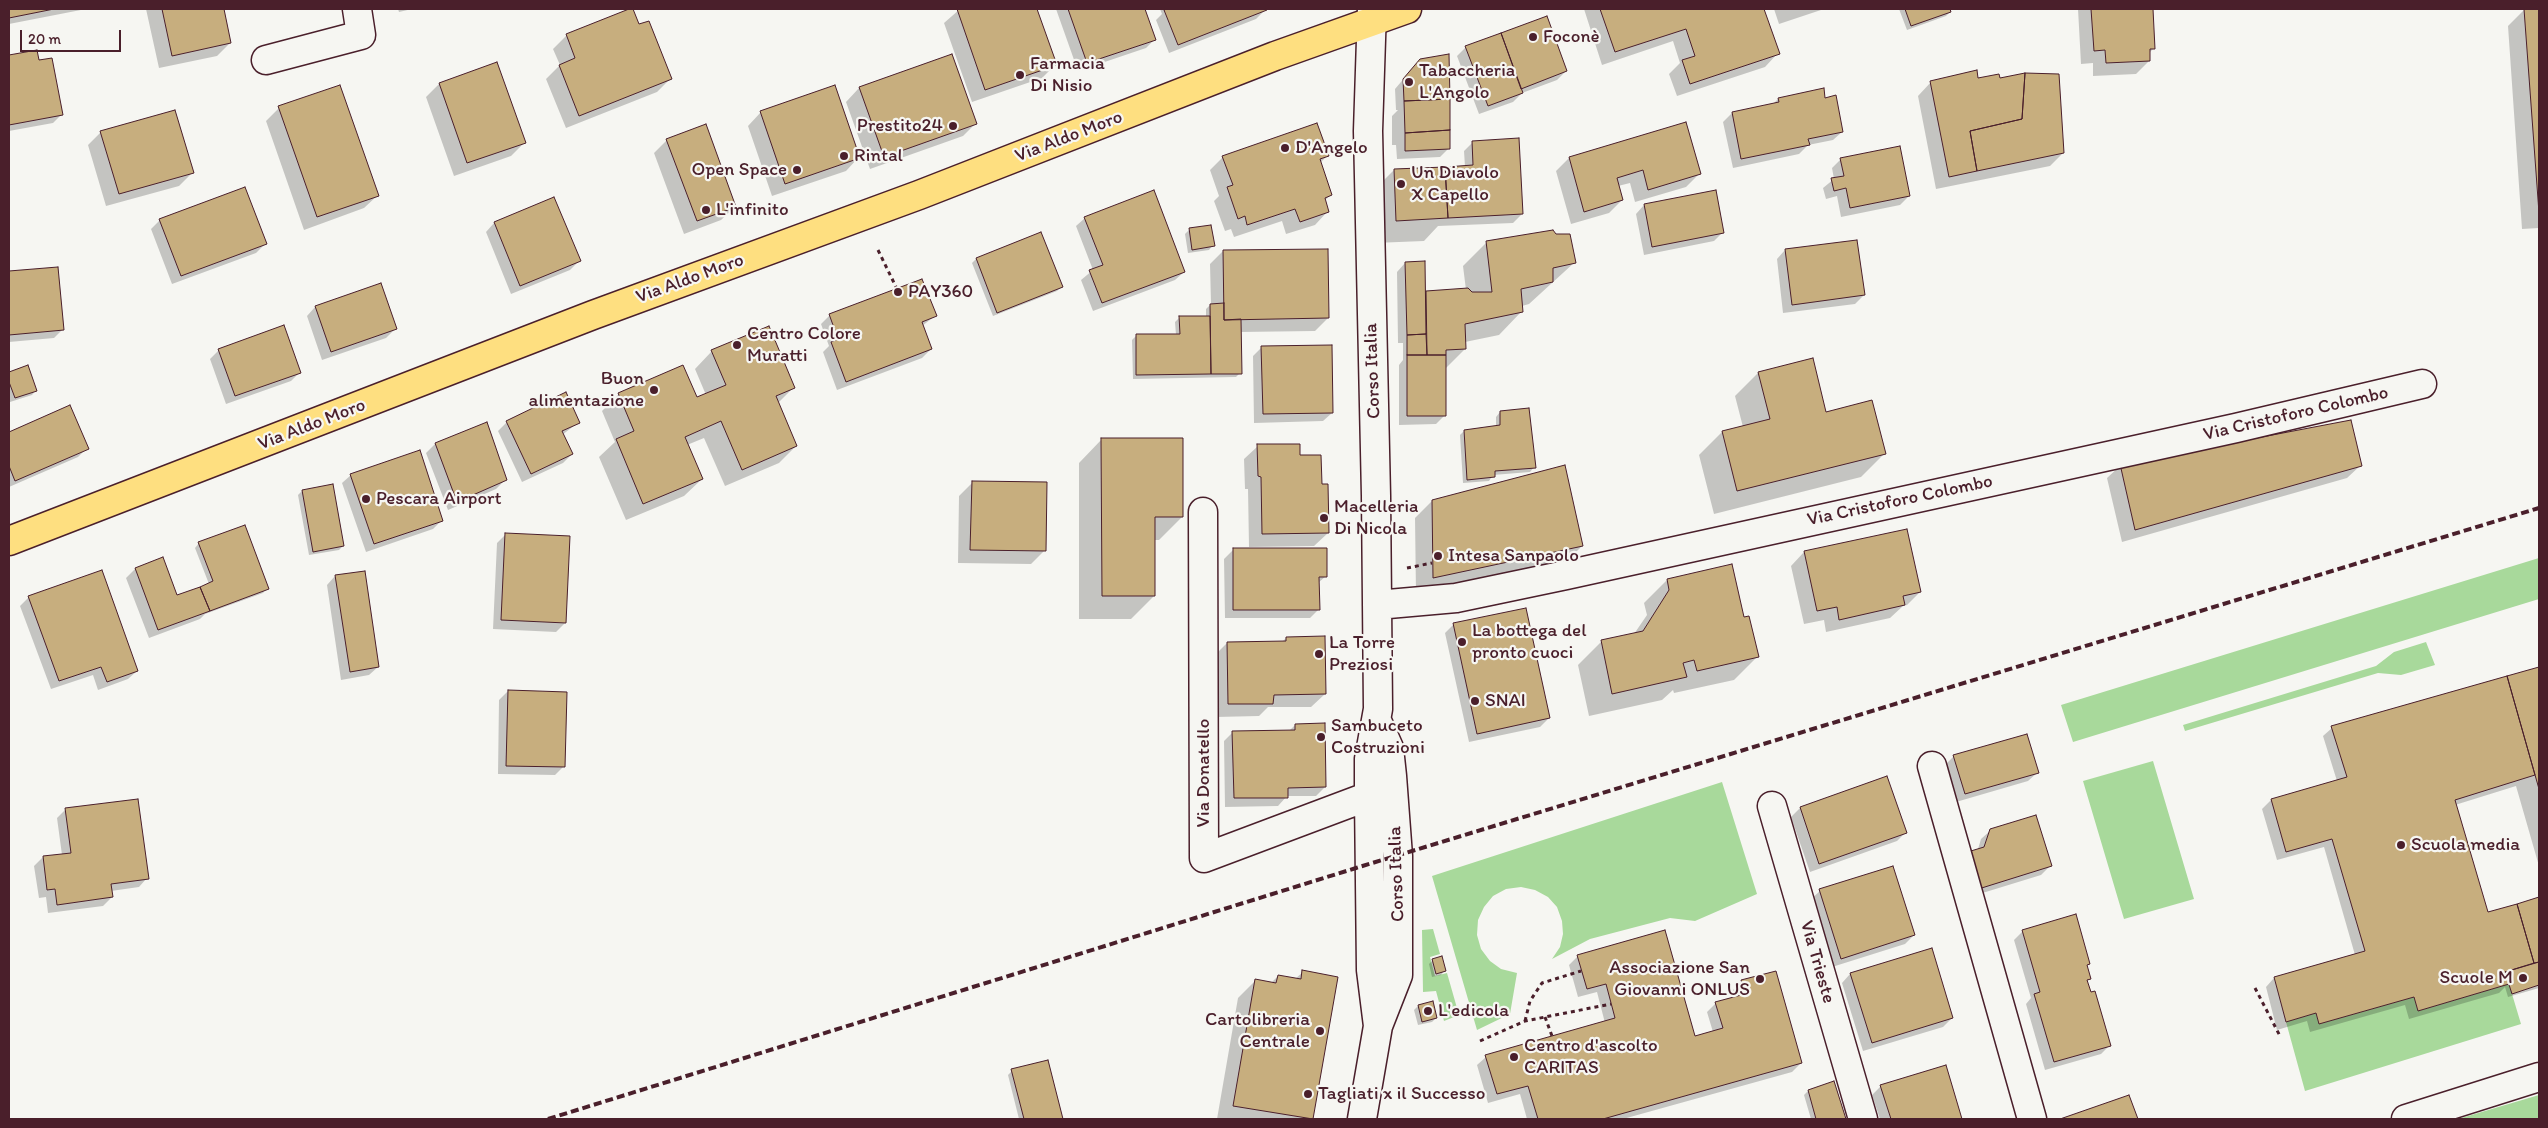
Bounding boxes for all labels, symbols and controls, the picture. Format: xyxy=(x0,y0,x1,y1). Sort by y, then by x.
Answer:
scale bar xyxy=(22,20,124,52)
place label: Foconè xyxy=(1543,26,1600,48)
text: 20 m xyxy=(28,30,61,48)
marker: Foconè xyxy=(1527,31,1539,43)
place label: Farmacia Di Nisio xyxy=(1030,53,1105,97)
place label: Tabaccheria L'Angolo xyxy=(1419,60,1515,104)
marker: Farmacia Di Nisio xyxy=(1014,69,1026,81)
marker: Tabaccheria L'Angolo xyxy=(1403,76,1415,88)
street label: Via Aldo Moro xyxy=(1012,106,1126,168)
place label: Prestito24 xyxy=(857,115,943,137)
marker: Prestito24 xyxy=(947,120,959,132)
place label: D'Angelo xyxy=(1295,137,1368,159)
marker: D'Angelo xyxy=(1279,142,1291,154)
place label: Rintal xyxy=(854,145,903,167)
marker: Rintal xyxy=(838,150,850,162)
place label: Open Space xyxy=(691,159,787,181)
place label: Un Diavolo X Capello xyxy=(1411,162,1499,206)
marker: Open Space xyxy=(791,164,803,176)
marker: Un Diavolo X Capello xyxy=(1395,178,1407,190)
place label: L'infinito xyxy=(716,199,789,221)
marker: L'infinito xyxy=(700,204,712,216)
street label: Via Aldo Moro xyxy=(633,249,747,309)
place label: PAY360 xyxy=(908,281,973,303)
marker: PAY360 xyxy=(892,286,904,298)
place label: Centro Colore Muratti xyxy=(747,323,861,367)
street label: Corso Italia xyxy=(1360,323,1386,419)
marker: Centro Colore Muratti xyxy=(731,339,743,351)
place label: Buon alimentazione xyxy=(529,368,644,412)
street label: Via Cristoforo Colombo xyxy=(2201,382,2391,446)
marker: Buon alimentazione xyxy=(648,384,660,396)
street label: Via Aldo Moro xyxy=(255,394,369,456)
street label: Via Cristoforo Colombo xyxy=(1805,470,1995,532)
place label: Pescara Airport xyxy=(376,488,502,510)
marker: Pescara Airport xyxy=(360,493,372,505)
place label: Macelleria Di Nicola xyxy=(1334,496,1418,540)
marker: Macelleria Di Nicola xyxy=(1318,512,1330,524)
place label: Intesa Sanpaolo xyxy=(1448,545,1579,567)
marker: Intesa Sanpaolo xyxy=(1432,550,1444,562)
place label: La bottega del pronto cuoci xyxy=(1472,620,1587,664)
place label: La Torre Preziosi xyxy=(1329,632,1395,676)
marker: La bottega del pronto cuoci xyxy=(1456,636,1468,648)
marker: La Torre Preziosi xyxy=(1313,648,1325,660)
place label: SNAI xyxy=(1485,690,1526,712)
marker: SNAI xyxy=(1469,695,1481,707)
place label: Sambuceto Costruzioni xyxy=(1331,715,1425,759)
street label: Via Donatello xyxy=(1193,719,1215,827)
marker: Sambuceto Costruzioni xyxy=(1315,731,1327,743)
street label: Corso Italia xyxy=(1384,826,1410,922)
place label: Scuola media xyxy=(2411,834,2520,856)
marker: Scuola media xyxy=(2395,839,2407,851)
street label: Via Trieste xyxy=(1794,918,1840,1006)
place label: Associazione San Giovanni ONLUS xyxy=(1609,957,1750,1001)
place label: Scuole M xyxy=(2440,967,2513,989)
marker: Scuole M xyxy=(2517,972,2529,984)
marker: Associazione San Giovanni ONLUS xyxy=(1754,973,1766,985)
place label: L'edicola xyxy=(1438,1000,1509,1022)
marker: L'edicola xyxy=(1422,1005,1434,1017)
place label: Cartolibreria Centrale xyxy=(1205,1009,1310,1053)
marker: Cartolibreria Centrale xyxy=(1314,1025,1326,1037)
place label: Centro d'ascolto CARITAS xyxy=(1524,1035,1658,1079)
marker: Centro d'ascolto CARITAS xyxy=(1508,1051,1520,1063)
place label: Tagliati x il Successo xyxy=(1318,1083,1485,1105)
marker: Tagliati x il Successo xyxy=(1302,1088,1314,1100)

